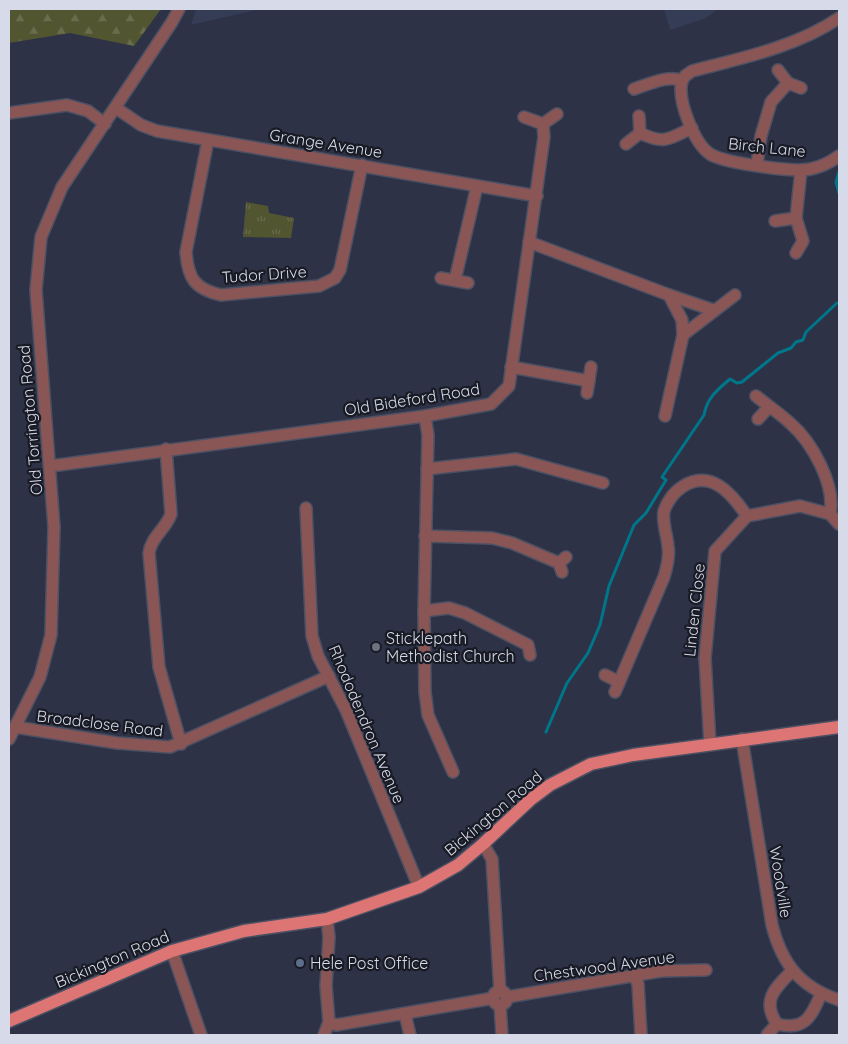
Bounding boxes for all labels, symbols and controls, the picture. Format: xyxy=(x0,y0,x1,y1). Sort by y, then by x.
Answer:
street label: Grange Avenue xyxy=(268,124,384,162)
street label: Birch Lane xyxy=(727,133,807,161)
street label: Tudor Drive xyxy=(221,261,307,287)
street label: Old Torrington Road xyxy=(13,344,47,496)
street label: Old Bideford Road xyxy=(343,378,481,420)
street label: Linden Close xyxy=(679,562,709,658)
place label: Sticklepath Methodist Church xyxy=(386,628,515,666)
marker: Sticklepath Methodist Church xyxy=(370,641,382,653)
street label: Rhododendron Avenue xyxy=(325,642,409,806)
street label: Broadclose Road xyxy=(36,705,164,741)
street label: Bickington Road xyxy=(440,766,546,860)
street label: Woodville xyxy=(765,845,797,919)
street label: Bickington Road xyxy=(52,926,172,992)
street label: Chestwood Avenue xyxy=(532,946,676,986)
place label: Hele Post Office xyxy=(310,953,428,973)
marker: Hele Post Office xyxy=(294,957,306,969)

